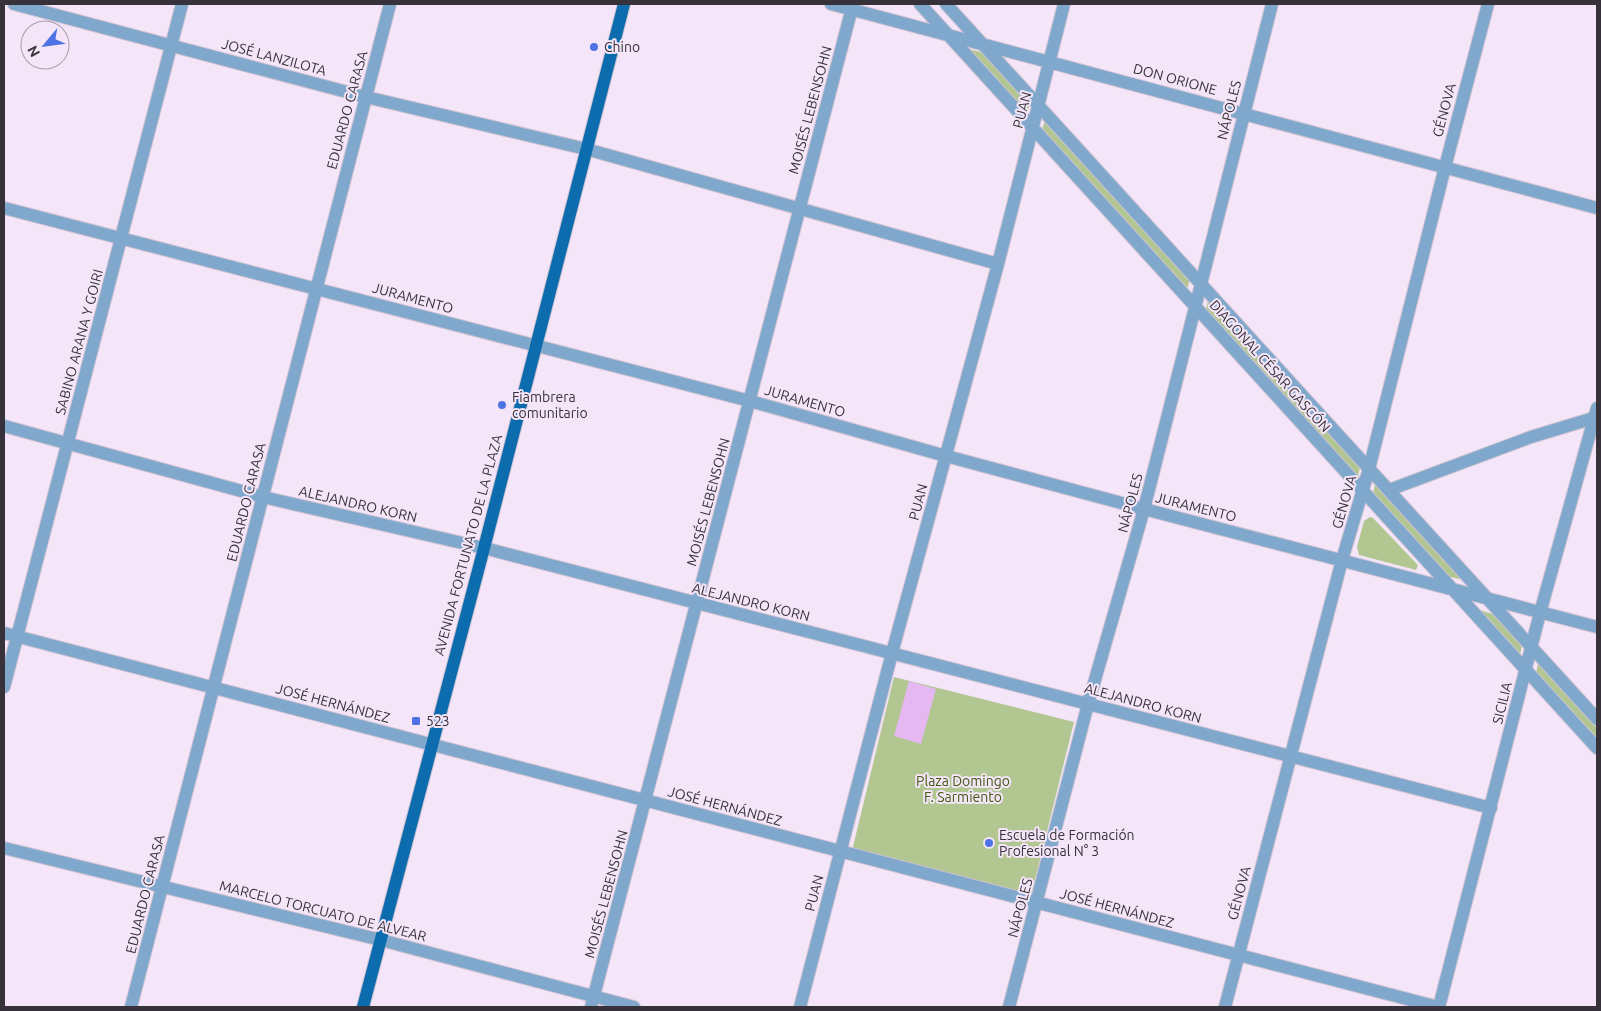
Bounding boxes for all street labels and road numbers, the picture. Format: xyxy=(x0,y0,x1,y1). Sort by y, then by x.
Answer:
street label: JOSÉ LANZILOTA xyxy=(220,34,328,79)
street label: MOISÉS LEBENSOHN xyxy=(784,44,835,176)
street label: EDUARDO CARASA xyxy=(323,49,371,171)
street label: DON ORIONE xyxy=(1131,60,1219,98)
street label: NÁPOLES xyxy=(1213,78,1244,141)
street label: GÉNOVA xyxy=(1428,81,1459,139)
street label: PUAN xyxy=(1009,90,1035,130)
street label: SABINO ARANA Y GOIRI xyxy=(52,268,106,416)
street label: JURAMENTO xyxy=(371,280,455,317)
street label: DIAGONAL CÉSAR GASCÓN xyxy=(1206,296,1334,435)
street label: JURAMENTO xyxy=(763,382,847,420)
street label: AVENIDA FORTUNATO DE LA PLAZA xyxy=(431,433,505,657)
street label: MOISÉS LEBENSOHN xyxy=(682,436,733,568)
street label: EDUARDO CARASA xyxy=(223,441,269,563)
street label: NÁPOLES xyxy=(1113,471,1146,534)
street label: GÉNOVA xyxy=(1328,473,1359,531)
street label: PUAN xyxy=(905,482,931,522)
street label: ALEJANDRO KORN xyxy=(297,483,419,525)
street label: JURAMENTO xyxy=(1154,489,1238,525)
street label: ALEJANDRO KORN xyxy=(691,580,811,624)
street label: JOSÉ HERNÁNDEZ xyxy=(274,679,392,726)
street label: ALEJANDRO KORN xyxy=(1083,680,1203,726)
street label: SICILIA xyxy=(1489,680,1515,726)
street label: JOSÉ HERNÁNDEZ xyxy=(666,782,784,829)
street label: MOISÉS LEBENSOHN xyxy=(580,828,631,960)
street label: EDUARDO CARASA xyxy=(122,833,168,955)
street label: GÉNOVA xyxy=(1223,864,1254,922)
street label: PUAN xyxy=(801,873,827,913)
street label: NÁPOLES xyxy=(1003,876,1036,939)
street label: MARCELO TORCUATO DE ALVEAR xyxy=(218,877,428,945)
street label: JOSÉ HERNÁNDEZ xyxy=(1058,884,1176,931)

